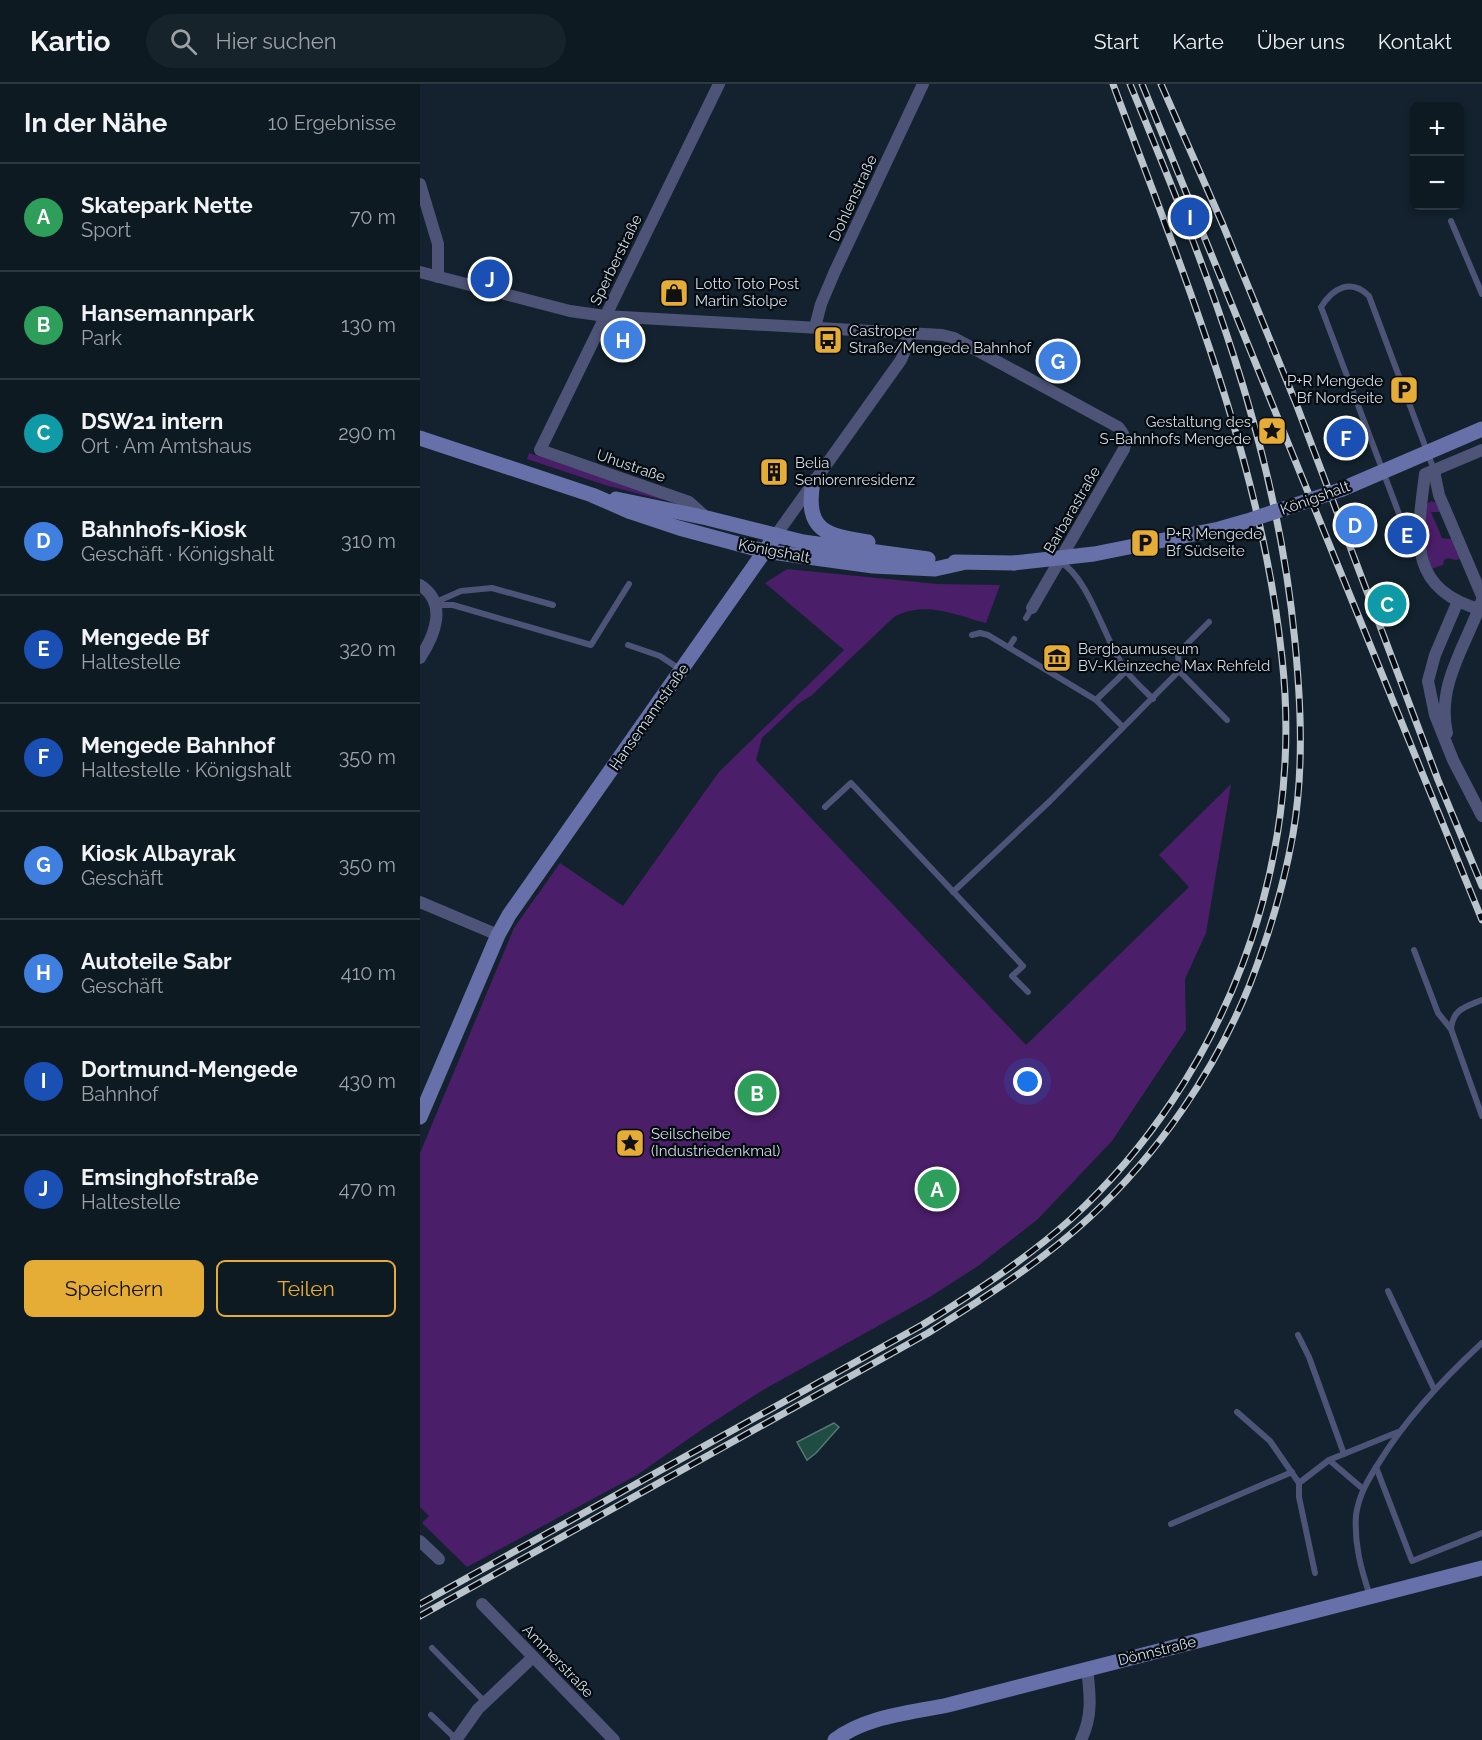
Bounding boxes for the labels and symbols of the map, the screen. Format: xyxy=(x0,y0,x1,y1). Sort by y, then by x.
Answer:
street label: Dohlenstraße xyxy=(825,152,881,244)
pin: I xyxy=(1170,194,1210,240)
street label: Sperberstraße xyxy=(586,212,646,308)
pin: J xyxy=(470,256,510,302)
place label: Lotto Toto Post Martin Stolpe xyxy=(695,275,799,310)
shop icon: Lotto Toto Post Martin Stolpe xyxy=(658,277,690,309)
pin: H xyxy=(604,318,642,362)
place label: Castroper Straße/Mengede Bahnhof xyxy=(849,322,1032,357)
bus stop icon: Castroper Straße/Mengede Bahnhof xyxy=(812,324,844,356)
pin: G xyxy=(1038,338,1078,384)
place label: P+R Mengede Bf Nordseite xyxy=(1287,372,1383,407)
parking icon: P+R Mengede Bf Nordseite xyxy=(1388,374,1420,406)
place label: Gestaltung des S-Bahnhofs Mengede xyxy=(1100,413,1251,448)
place icon: Gestaltung des S-Bahnhofs Mengede xyxy=(1256,415,1288,447)
pin: F xyxy=(1326,416,1366,460)
street label: Uhustraße xyxy=(594,446,668,486)
place label: Belia Seniorenresidenz xyxy=(795,454,915,489)
building icon: Belia Seniorenresidenz xyxy=(758,456,790,488)
street label: Barbarastraße xyxy=(1040,463,1104,557)
street label: Königshalt xyxy=(1278,477,1352,519)
pin: D xyxy=(1336,502,1374,548)
pin: E xyxy=(1388,512,1426,558)
place label: P+R Mengede Bf Südseite xyxy=(1166,525,1262,560)
parking icon: P+R Mengede Bf Südseite xyxy=(1129,527,1161,559)
street label: Königshalt xyxy=(737,535,811,567)
pin: C xyxy=(1368,582,1406,626)
place label: Bergbaumuseum BV-Kleinzeche Max Rehfeld xyxy=(1078,640,1270,675)
museum icon: Bergbaumuseum BV-Kleinzeche Max Rehfeld xyxy=(1041,642,1073,674)
street label: Hansemannstraße xyxy=(605,660,693,774)
your location xyxy=(1013,1067,1042,1096)
pin: B xyxy=(738,1070,776,1116)
place label: Seilscheibe (Industriedenkmal) xyxy=(651,1125,780,1160)
place icon: Seilscheibe (Industriedenkmal) xyxy=(614,1127,646,1159)
pin: A xyxy=(918,1166,956,1212)
street label: Ammerstraße xyxy=(519,1621,597,1701)
street label: Dönnstraße xyxy=(1116,1633,1198,1669)

